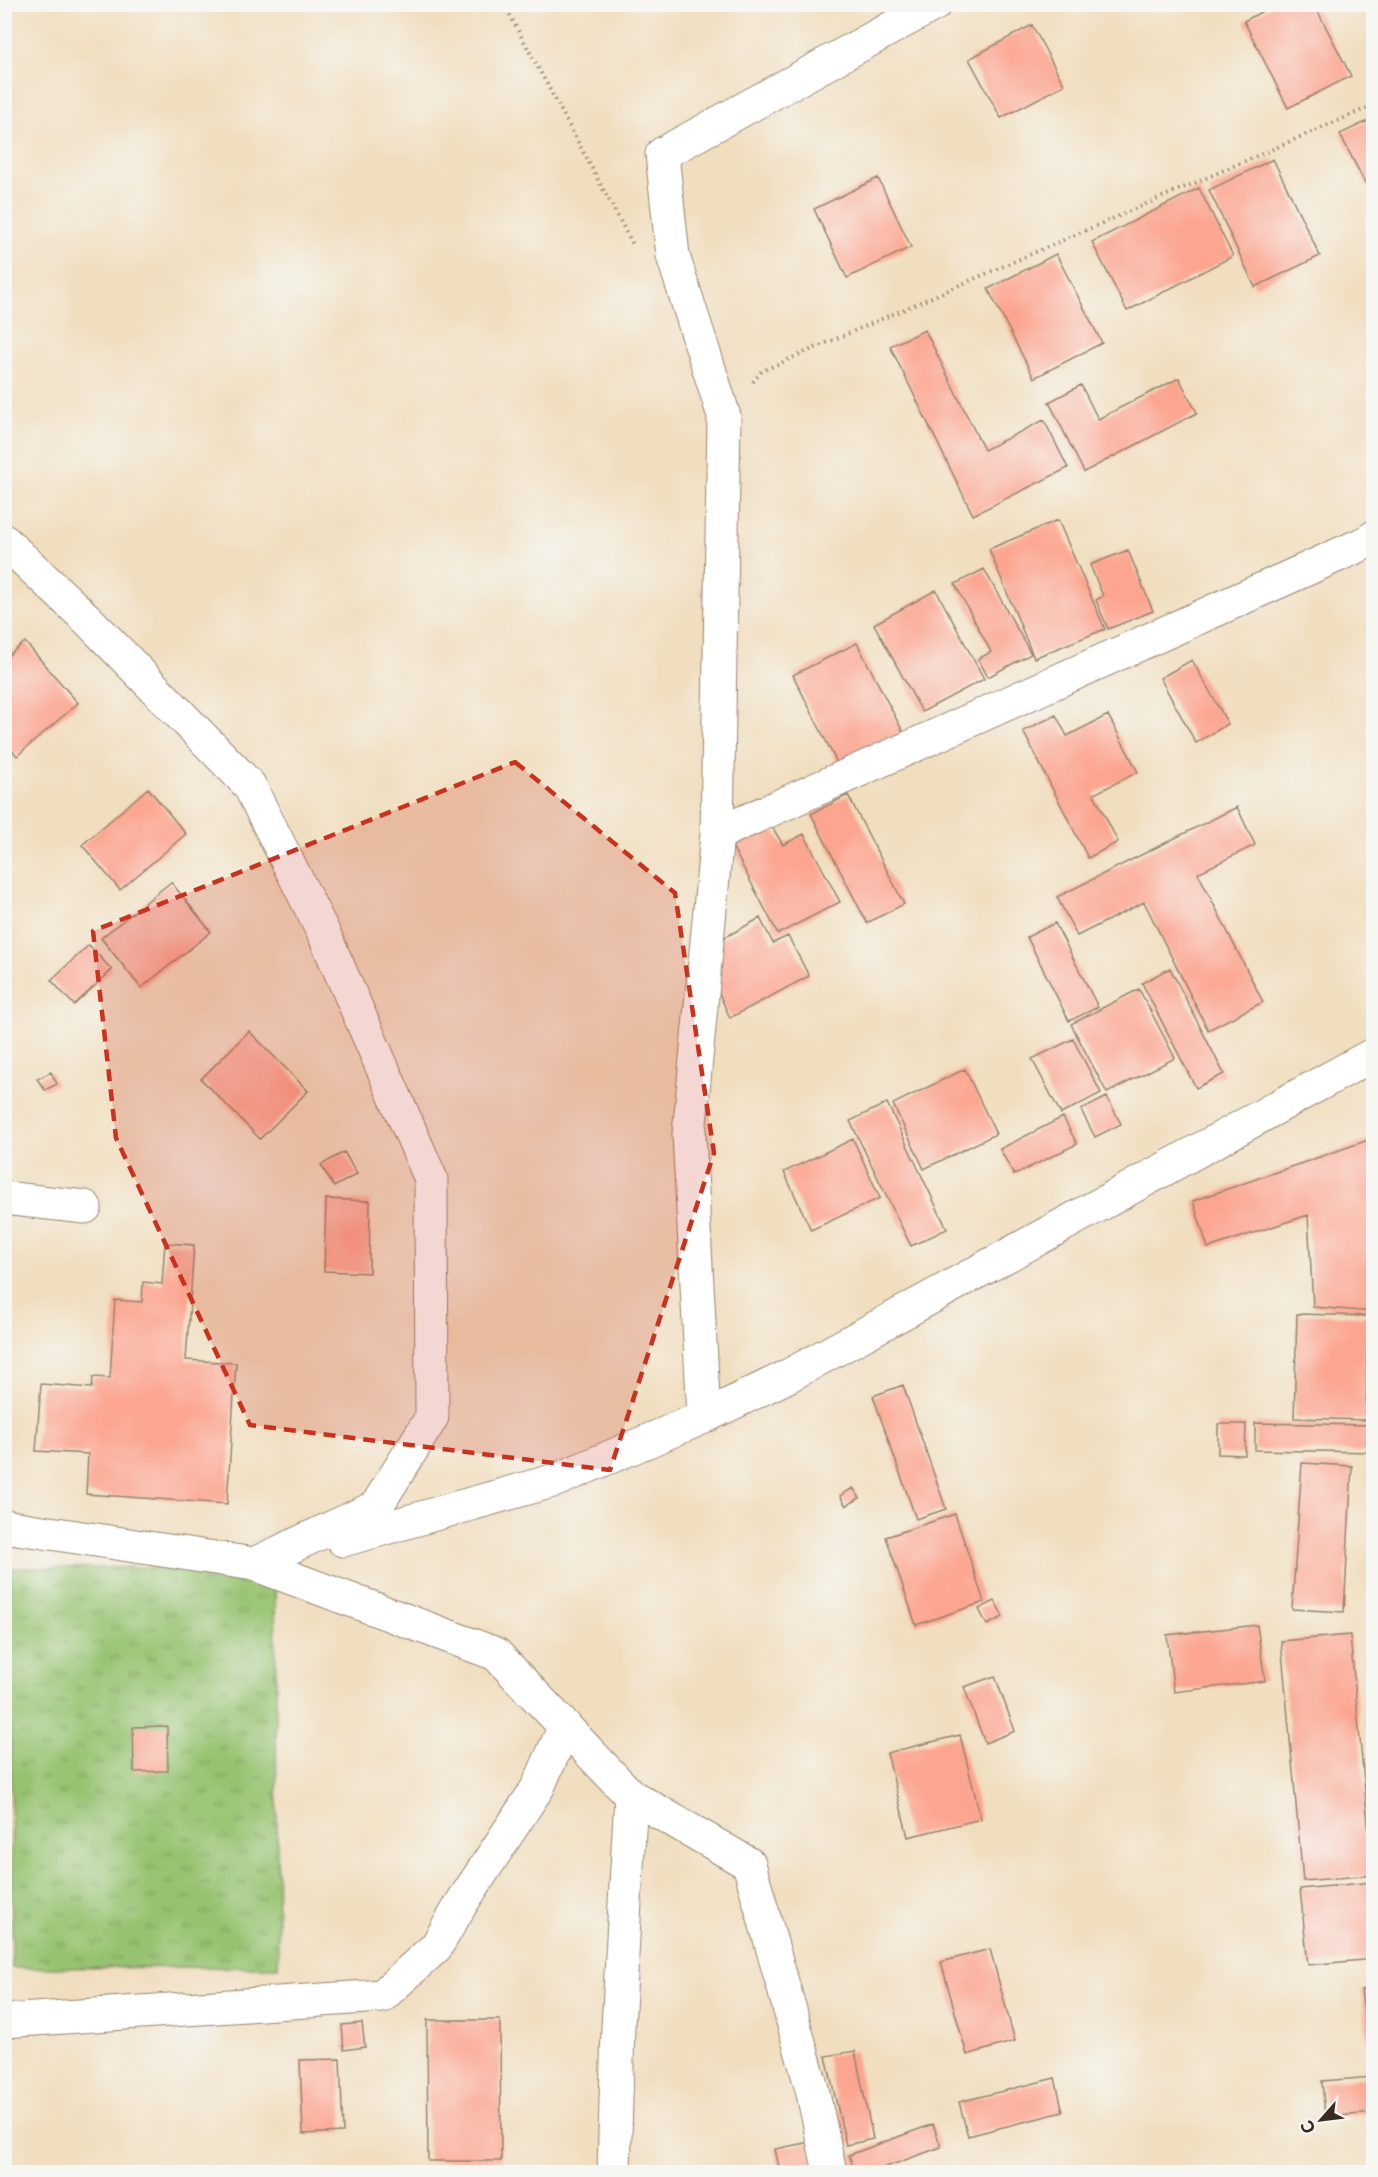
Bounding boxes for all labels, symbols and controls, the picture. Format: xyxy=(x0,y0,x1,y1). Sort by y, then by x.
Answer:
north arrow xyxy=(1291,2090,1351,2150)
text: С xyxy=(1293,2117,1320,2138)

